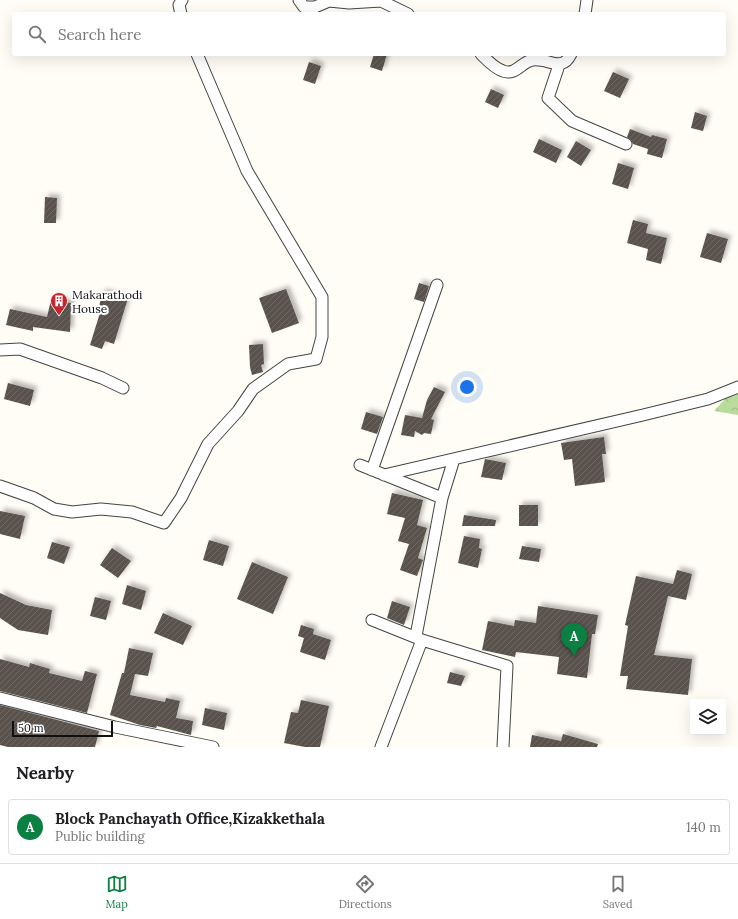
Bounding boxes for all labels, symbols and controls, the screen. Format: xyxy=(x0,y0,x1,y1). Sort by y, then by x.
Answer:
search box xyxy=(12,12,726,56)
icon: search xyxy=(26,23,48,45)
text: Search here xyxy=(58,25,141,44)
place label: Makarathodi House xyxy=(72,287,142,316)
building icon: Makarathodi House xyxy=(49,291,69,316)
your location xyxy=(457,377,477,397)
pin: A xyxy=(561,623,587,656)
map controls xyxy=(690,699,726,735)
button: layers xyxy=(690,699,726,735)
scale bar xyxy=(12,719,113,738)
text: 50 m xyxy=(18,721,44,735)
text: Nearby xyxy=(16,762,74,784)
text: Block Panchayath Office,Kizakkethala xyxy=(55,809,325,828)
text: A xyxy=(26,819,34,836)
text: 140 m xyxy=(686,819,721,836)
text: Public building xyxy=(55,828,145,845)
tab: Map xyxy=(105,873,128,911)
tab: Directions xyxy=(339,873,392,911)
tab: Saved xyxy=(603,873,633,911)

